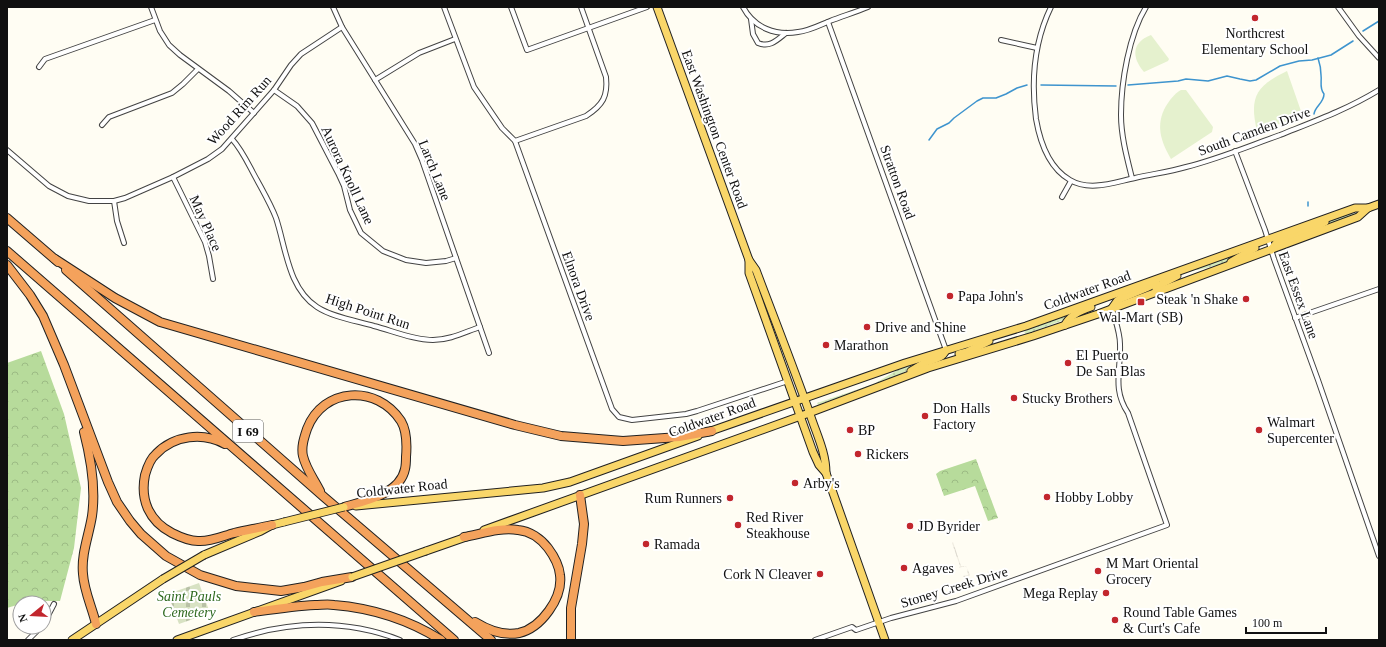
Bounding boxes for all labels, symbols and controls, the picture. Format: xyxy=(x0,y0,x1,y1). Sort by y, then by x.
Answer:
marker: Northcrest Elementary School xyxy=(1250,13,1260,23)
place label: Northcrest Elementary School xyxy=(1202,26,1309,57)
street label: East Washington Center Road xyxy=(679,48,750,211)
street label: Wood Rim Run xyxy=(205,73,274,148)
street label: South Camden Drive xyxy=(1196,104,1312,159)
street label: Aurora Knoll Lane xyxy=(318,124,377,227)
street label: Larch Lane xyxy=(416,138,454,203)
street label: Stratton Road xyxy=(877,143,918,221)
street label: May Place xyxy=(187,193,224,253)
street label: Elnora Drive xyxy=(559,249,598,323)
street label: East Essex Lane xyxy=(1276,249,1321,341)
street label: Coldwater Road xyxy=(1042,268,1133,313)
place label: Papa John's xyxy=(958,289,1023,304)
street label: High Point Run xyxy=(324,291,412,332)
marker: Papa John's xyxy=(945,291,955,301)
place label: Steak 'n Shake xyxy=(1156,292,1238,307)
marker: Steak 'n Shake xyxy=(1241,294,1251,304)
marker: Wal-Mart (SB) xyxy=(1136,297,1146,307)
place label: Wal-Mart (SB) xyxy=(1099,310,1183,326)
place label: Drive and Shine xyxy=(875,320,966,335)
marker: Drive and Shine xyxy=(862,322,872,332)
place label: Marathon xyxy=(834,338,888,353)
marker: Marathon xyxy=(821,340,831,350)
place label: El Puerto De San Blas xyxy=(1076,348,1145,379)
marker: El Puerto De San Blas xyxy=(1063,358,1073,368)
place label: Stucky Brothers xyxy=(1022,391,1113,406)
marker: Stucky Brothers xyxy=(1009,393,1019,403)
street label: Coldwater Road xyxy=(667,395,758,440)
place label: Don Halls Factory xyxy=(933,401,990,432)
marker: Don Halls Factory xyxy=(920,411,930,421)
place label: Walmart Supercenter xyxy=(1267,415,1334,446)
road number: I 69 xyxy=(233,420,263,442)
place label: BP xyxy=(858,423,875,438)
marker: BP xyxy=(845,425,855,435)
marker: Walmart Supercenter xyxy=(1254,425,1264,435)
place label: Rickers xyxy=(866,447,909,462)
marker: Rickers xyxy=(853,449,863,459)
street label: Coldwater Road xyxy=(356,476,448,501)
place label: Arby's xyxy=(803,476,840,491)
marker: Arby's xyxy=(790,478,800,488)
place label: Hobby Lobby xyxy=(1055,490,1133,505)
place label: Rum Runners xyxy=(645,491,722,506)
marker: Hobby Lobby xyxy=(1042,492,1052,502)
marker: Rum Runners xyxy=(725,493,735,503)
place label: Red River Steakhouse xyxy=(746,510,810,541)
place label: JD Byrider xyxy=(918,519,980,534)
marker: Red River Steakhouse xyxy=(733,520,743,530)
marker: JD Byrider xyxy=(905,521,915,531)
place label: Ramada xyxy=(654,537,701,552)
marker: Ramada xyxy=(641,539,651,549)
place label: M Mart Oriental Grocery xyxy=(1106,556,1199,587)
place label: Agaves xyxy=(912,561,954,576)
marker: Agaves xyxy=(899,563,909,573)
street label: Stoney Creek Drive xyxy=(899,564,1010,611)
marker: M Mart Oriental Grocery xyxy=(1093,566,1103,576)
place label: Cork N Cleaver xyxy=(723,567,812,582)
marker: Cork N Cleaver xyxy=(815,569,825,579)
place label: Mega Replay xyxy=(1023,586,1098,601)
marker: Mega Replay xyxy=(1101,588,1111,598)
park label: Saint Pauls Cemetery xyxy=(157,589,222,620)
north arrow xyxy=(12,595,52,635)
place label: Round Table Games & Curt's Cafe xyxy=(1123,605,1237,636)
scale bar xyxy=(1246,609,1326,635)
text: N xyxy=(16,612,29,624)
marker: Round Table Games & Curt's Cafe xyxy=(1110,615,1120,625)
text: 100 m xyxy=(1252,616,1283,630)

